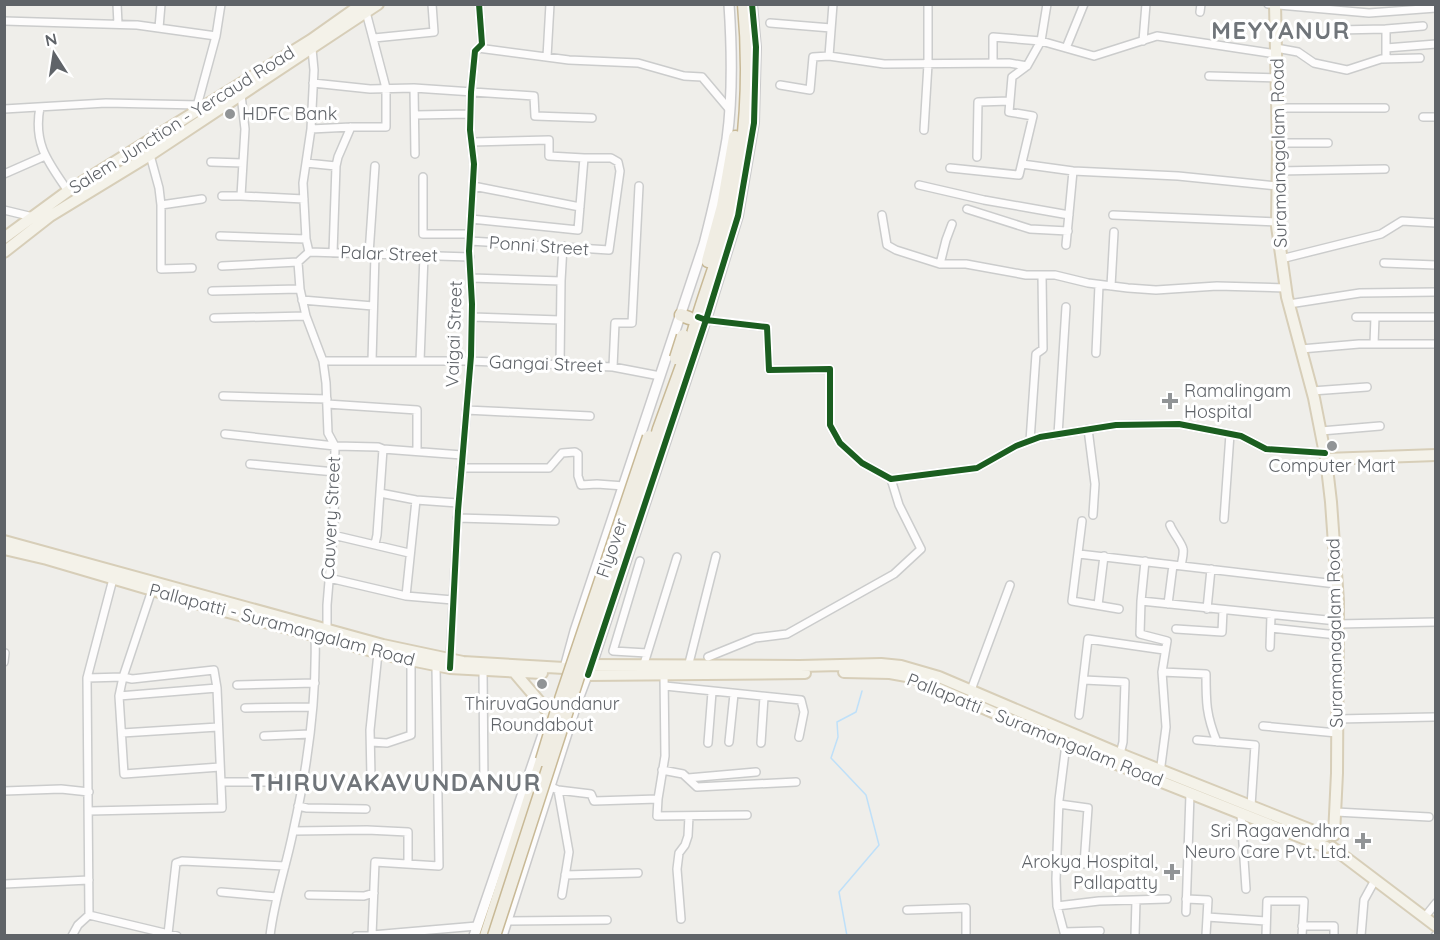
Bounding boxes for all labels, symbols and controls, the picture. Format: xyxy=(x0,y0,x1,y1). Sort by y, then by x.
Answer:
district label: MEYYANUR xyxy=(1211,15,1351,45)
north arrow xyxy=(24,24,84,84)
text: N xyxy=(43,28,59,50)
street label: Salem Junction - Yercaud Road xyxy=(65,40,299,199)
street label: Suramanagalam Road xyxy=(1265,58,1292,248)
place label: HDFC Bank xyxy=(242,102,337,125)
marker: HDFC Bank xyxy=(223,107,237,121)
street label: Ponni Street xyxy=(488,231,590,260)
street label: Palar Street xyxy=(340,240,438,267)
street label: Vaigai Street xyxy=(440,280,467,388)
street label: Gangai Street xyxy=(489,350,603,377)
place label: Ramalingam Hospital xyxy=(1184,379,1291,423)
marker: Ramalingam Hospital xyxy=(1161,392,1179,410)
marker: Computer Mart xyxy=(1325,439,1339,453)
place label: Computer Mart xyxy=(1268,454,1396,477)
street label: Cauvery Street xyxy=(316,456,345,580)
street label: Flyover xyxy=(591,515,632,581)
street label: Suramanagalam Road xyxy=(1321,538,1348,728)
street label: Pallapatti - Suramangalam Road xyxy=(147,578,418,671)
street label: Pallapatti - Suramangalam Road xyxy=(904,668,1167,792)
marker: ThiruvaGoundanur Roundabout xyxy=(535,677,549,691)
place label: ThiruvaGoundanur Roundabout xyxy=(464,692,620,736)
district label: THIRUVAKAVUNDANUR xyxy=(250,767,542,797)
place label: Sri Ragavendhra Neuro Care Pvt. Ltd. xyxy=(1185,819,1350,863)
marker: Sri Ragavendhra Neuro Care Pvt. Ltd. xyxy=(1354,832,1372,850)
place label: Arokya Hospital, Pallapatty xyxy=(1022,850,1158,894)
marker: Arokya Hospital, Pallapatty xyxy=(1163,863,1181,881)

